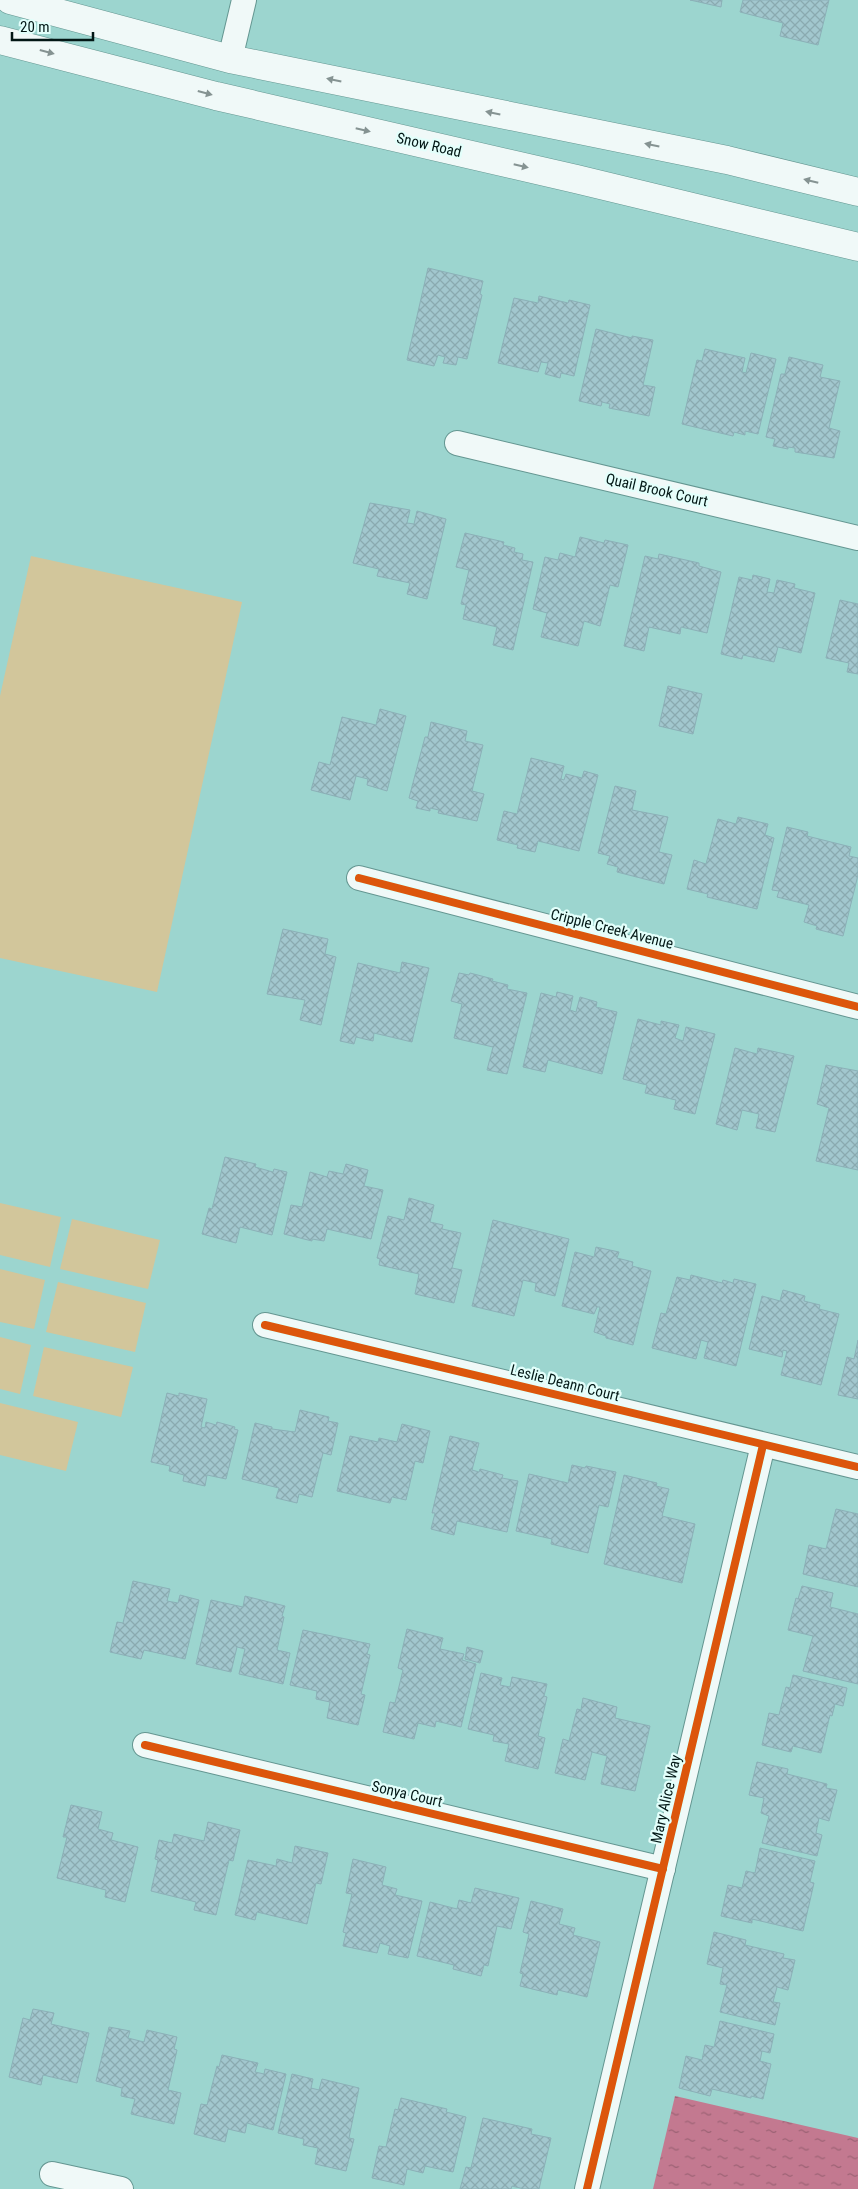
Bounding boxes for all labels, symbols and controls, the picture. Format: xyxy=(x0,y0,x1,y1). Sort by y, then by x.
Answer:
scale bar xyxy=(12,10,94,42)
text: 20 m xyxy=(20,18,50,36)
one-way arrow xyxy=(40,48,55,56)
one-way arrow xyxy=(326,76,341,84)
one-way arrow xyxy=(197,89,212,97)
one-way arrow xyxy=(485,108,501,116)
one-way arrow xyxy=(355,126,371,134)
street label: Snow Road xyxy=(395,129,463,161)
one-way arrow xyxy=(645,141,660,149)
one-way arrow xyxy=(514,162,529,170)
one-way arrow xyxy=(803,177,818,185)
street label: Quail Brook Court xyxy=(604,469,710,511)
street label: Cripple Creek Avenue xyxy=(549,905,675,953)
street label: Leslie Deann Court xyxy=(509,1361,621,1405)
street label: Mary Alice Way xyxy=(647,1753,685,1845)
street label: Sonya Court xyxy=(370,1777,444,1811)

